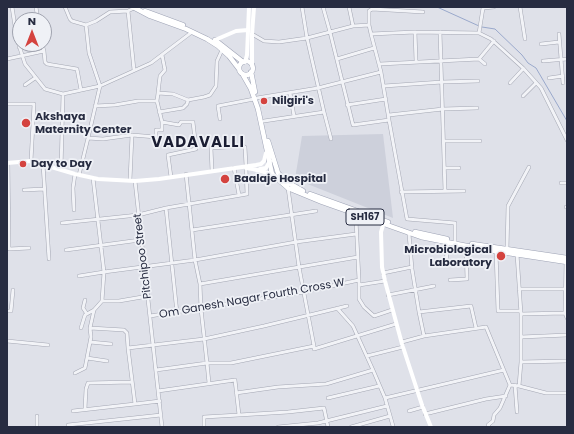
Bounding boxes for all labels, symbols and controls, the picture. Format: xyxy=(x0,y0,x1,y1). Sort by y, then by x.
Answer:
north arrow xyxy=(12,12,52,52)
text: N xyxy=(28,13,36,29)
place label: Nilgiri's xyxy=(272,94,314,108)
marker: Nilgiri's xyxy=(259,96,269,106)
place label: Akshaya Maternity Center xyxy=(35,110,131,136)
marker: Akshaya Maternity Center xyxy=(20,117,32,129)
district label: VADAVALLI xyxy=(151,134,245,152)
place label: Day to Day xyxy=(31,157,92,171)
marker: Day to Day xyxy=(18,159,28,169)
place label: Baalaje Hospital xyxy=(234,172,326,186)
marker: Baalaje Hospital xyxy=(219,173,231,185)
road number: SH167 xyxy=(346,209,384,225)
street label: Pitchipoo Street xyxy=(131,212,155,300)
place label: Microbiological Laboratory xyxy=(404,243,492,269)
marker: Microbiological Laboratory xyxy=(495,250,507,262)
street label: Om Ganesh Nagar Fourth Cross W xyxy=(158,276,346,322)

